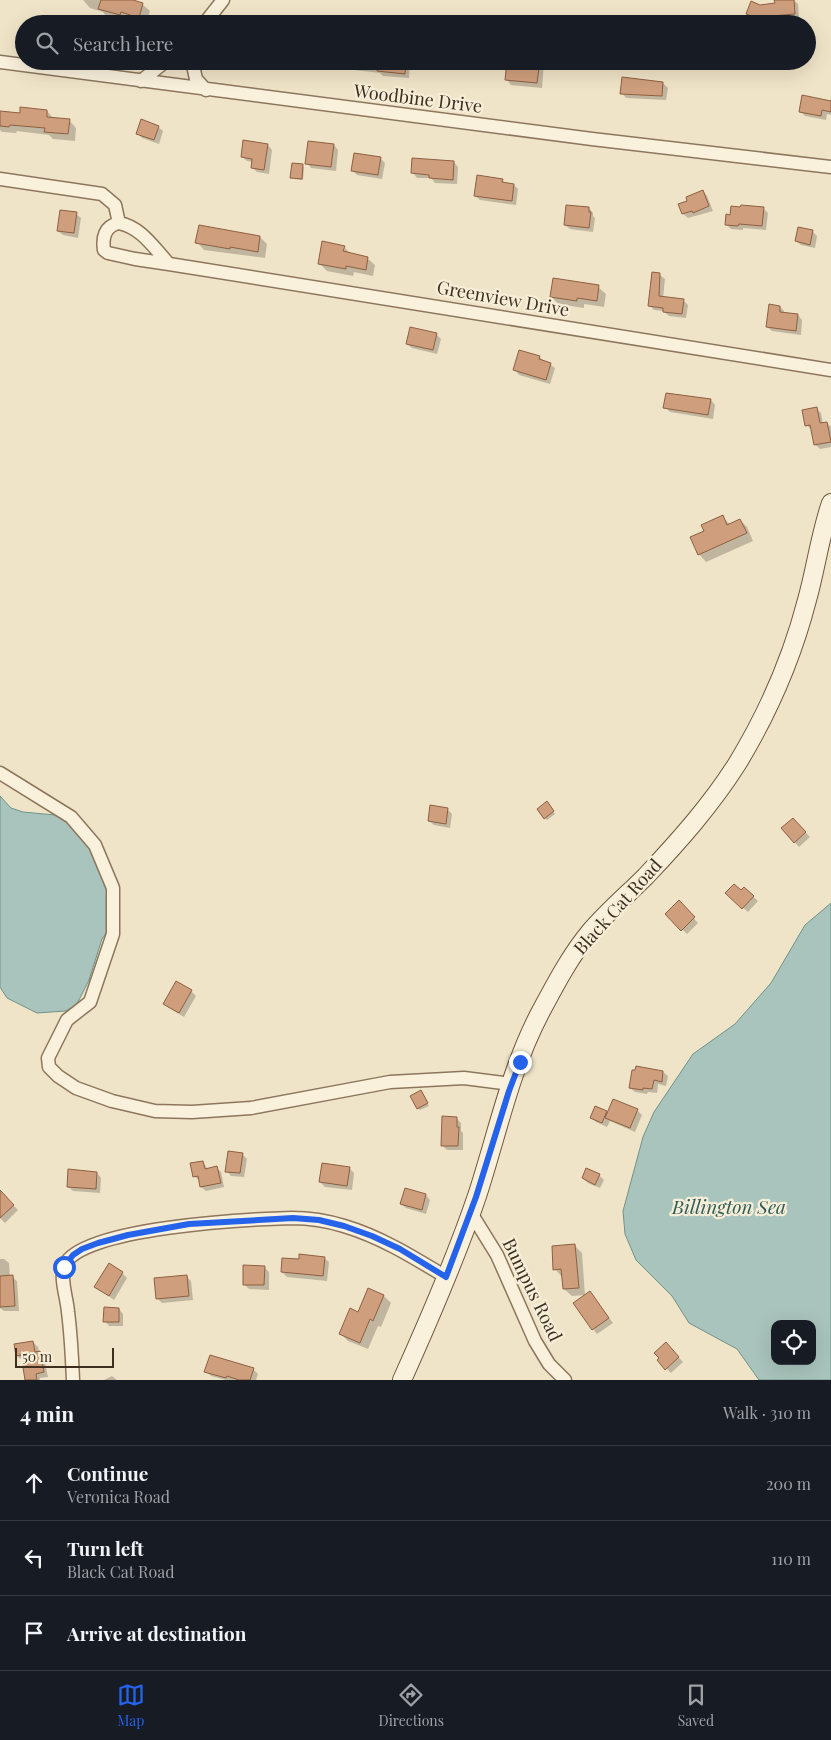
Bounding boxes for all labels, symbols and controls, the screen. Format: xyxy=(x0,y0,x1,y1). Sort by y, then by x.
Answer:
search box xyxy=(15,15,816,70)
icon: search xyxy=(33,29,61,57)
text: Search here xyxy=(73,30,173,56)
street label: Woodbine Drive xyxy=(352,78,484,118)
street label: Greenview Drive xyxy=(435,275,571,321)
street label: Black Cat Road xyxy=(568,853,667,959)
route end xyxy=(509,1051,532,1074)
water label: Billington Sea xyxy=(671,1193,786,1219)
street label: Bumpus Road xyxy=(498,1234,568,1346)
route start xyxy=(53,1256,76,1279)
map controls xyxy=(771,1320,816,1365)
button: locate xyxy=(771,1320,816,1365)
scale bar xyxy=(15,1345,114,1368)
text: 50 m xyxy=(22,1347,52,1366)
text: 4 min xyxy=(20,1399,74,1427)
text: Walk · 310 m xyxy=(723,1402,811,1423)
text: Continue xyxy=(67,1460,148,1486)
icon: ahead xyxy=(20,1469,48,1497)
text: 200 m xyxy=(766,1473,811,1494)
text: Veronica Road xyxy=(67,1486,170,1507)
text: Turn left xyxy=(67,1535,144,1561)
icon: left xyxy=(20,1544,48,1572)
text: 110 m xyxy=(771,1548,811,1569)
text: Black Cat Road xyxy=(67,1561,175,1582)
icon: arrive xyxy=(20,1619,48,1647)
text: Arrive at destination xyxy=(67,1620,247,1646)
tab: Map xyxy=(117,1681,145,1730)
tab: Directions xyxy=(379,1681,444,1730)
tab: Saved xyxy=(678,1681,714,1730)

